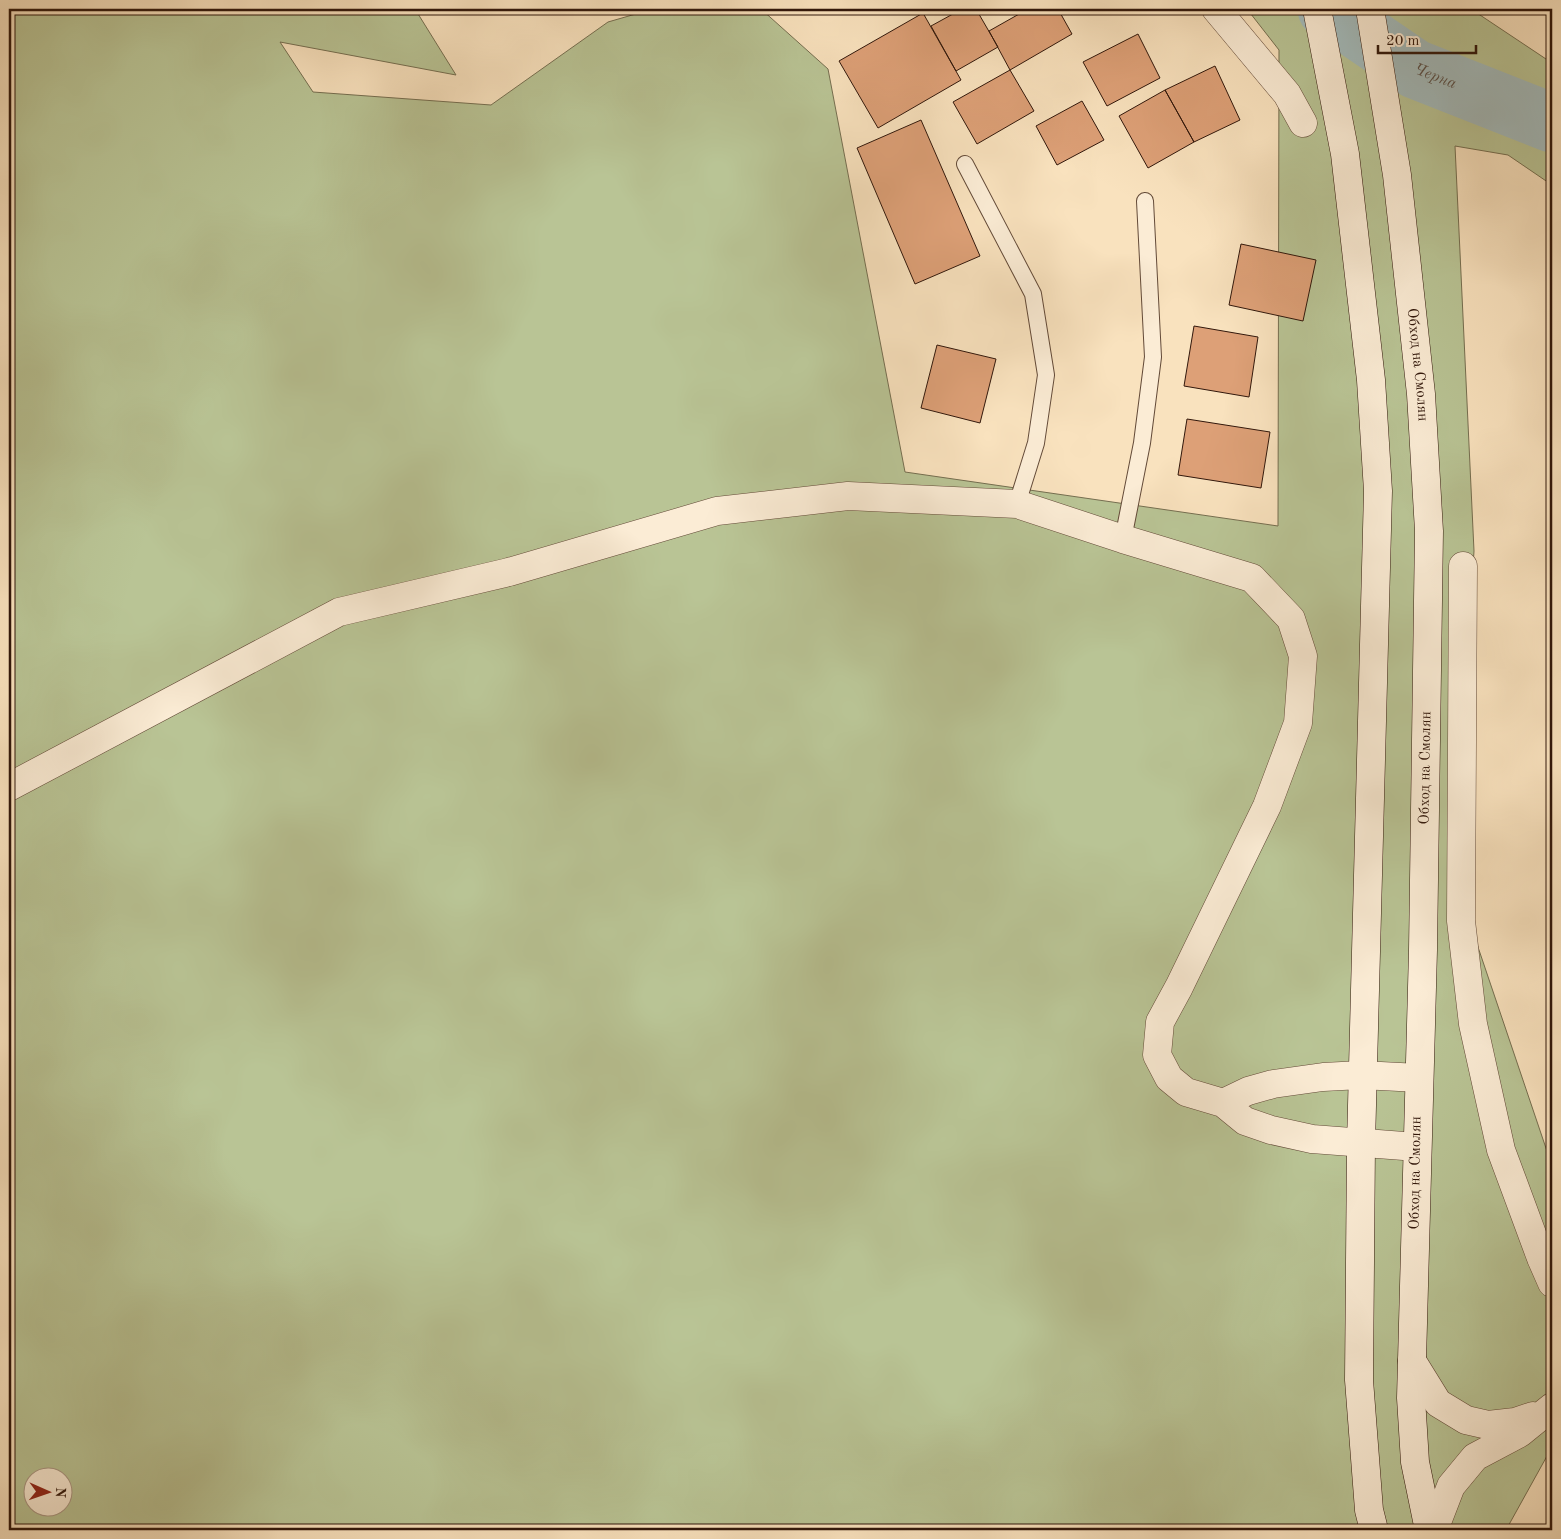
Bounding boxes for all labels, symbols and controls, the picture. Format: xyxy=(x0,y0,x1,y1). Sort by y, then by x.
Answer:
scale bar xyxy=(1378,22,1476,54)
text: 20 m xyxy=(1386,34,1420,49)
water label: Черна xyxy=(1411,61,1459,93)
street label: Обход на Смолян xyxy=(1404,307,1430,422)
street label: Обход на Смолян xyxy=(1418,711,1434,825)
street label: Обход на Смолян xyxy=(1408,1116,1424,1230)
north arrow xyxy=(22,1466,72,1516)
text: N xyxy=(53,1487,67,1498)

